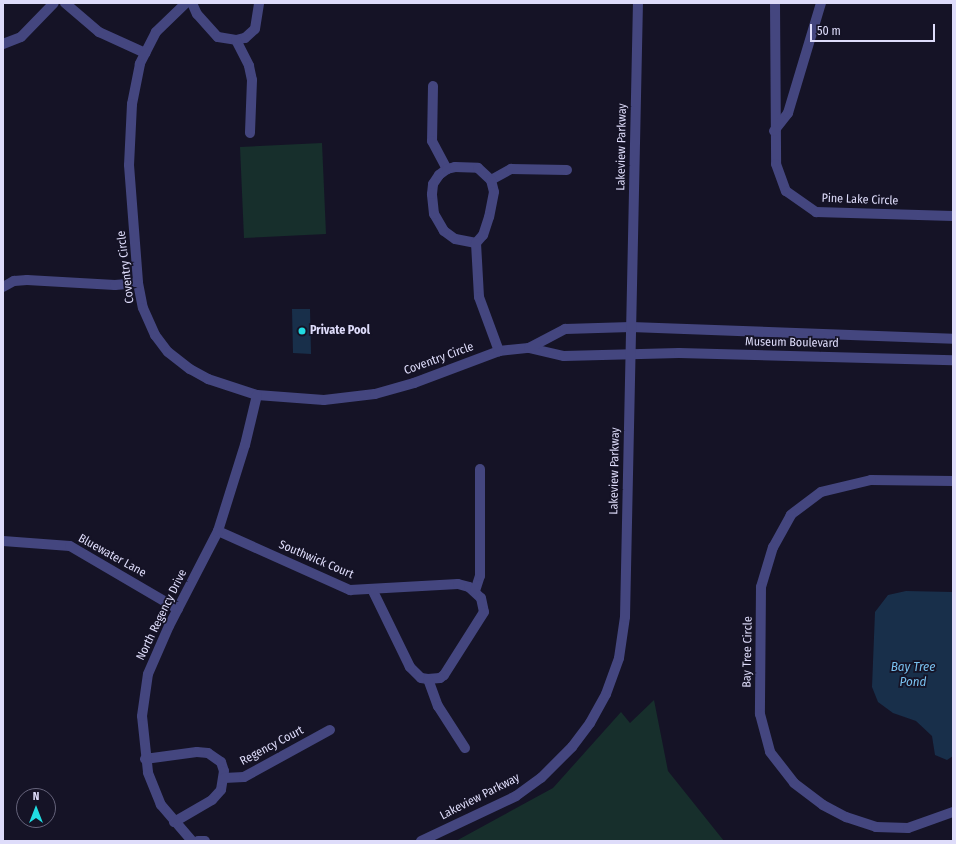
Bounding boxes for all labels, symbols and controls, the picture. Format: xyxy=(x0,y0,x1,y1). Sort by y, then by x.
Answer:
scale bar xyxy=(812,16,937,42)
text: 50 m xyxy=(817,24,841,38)
street label: Lakeview Parkway xyxy=(614,103,630,191)
street label: Pine Lake Circle xyxy=(821,191,899,209)
street label: Coventry Circle xyxy=(114,230,138,304)
place label: Private Pool xyxy=(310,324,370,338)
marker: Private Pool xyxy=(297,326,307,336)
street label: Museum Boulevard xyxy=(745,335,839,351)
street label: Coventry Circle xyxy=(402,340,476,378)
street label: Lakeview Parkway xyxy=(607,427,623,515)
street label: Bluewater Lane xyxy=(75,531,149,581)
street label: Southwick Court xyxy=(276,538,356,582)
street label: North Regency Drive xyxy=(134,567,190,663)
street label: Bay Tree Circle xyxy=(740,616,756,688)
water label: Bay Tree Pond xyxy=(891,660,935,691)
street label: Regency Court xyxy=(238,723,306,769)
street label: Lakeview Parkway xyxy=(438,771,522,823)
north arrow xyxy=(16,788,56,828)
text: N xyxy=(33,790,39,803)

